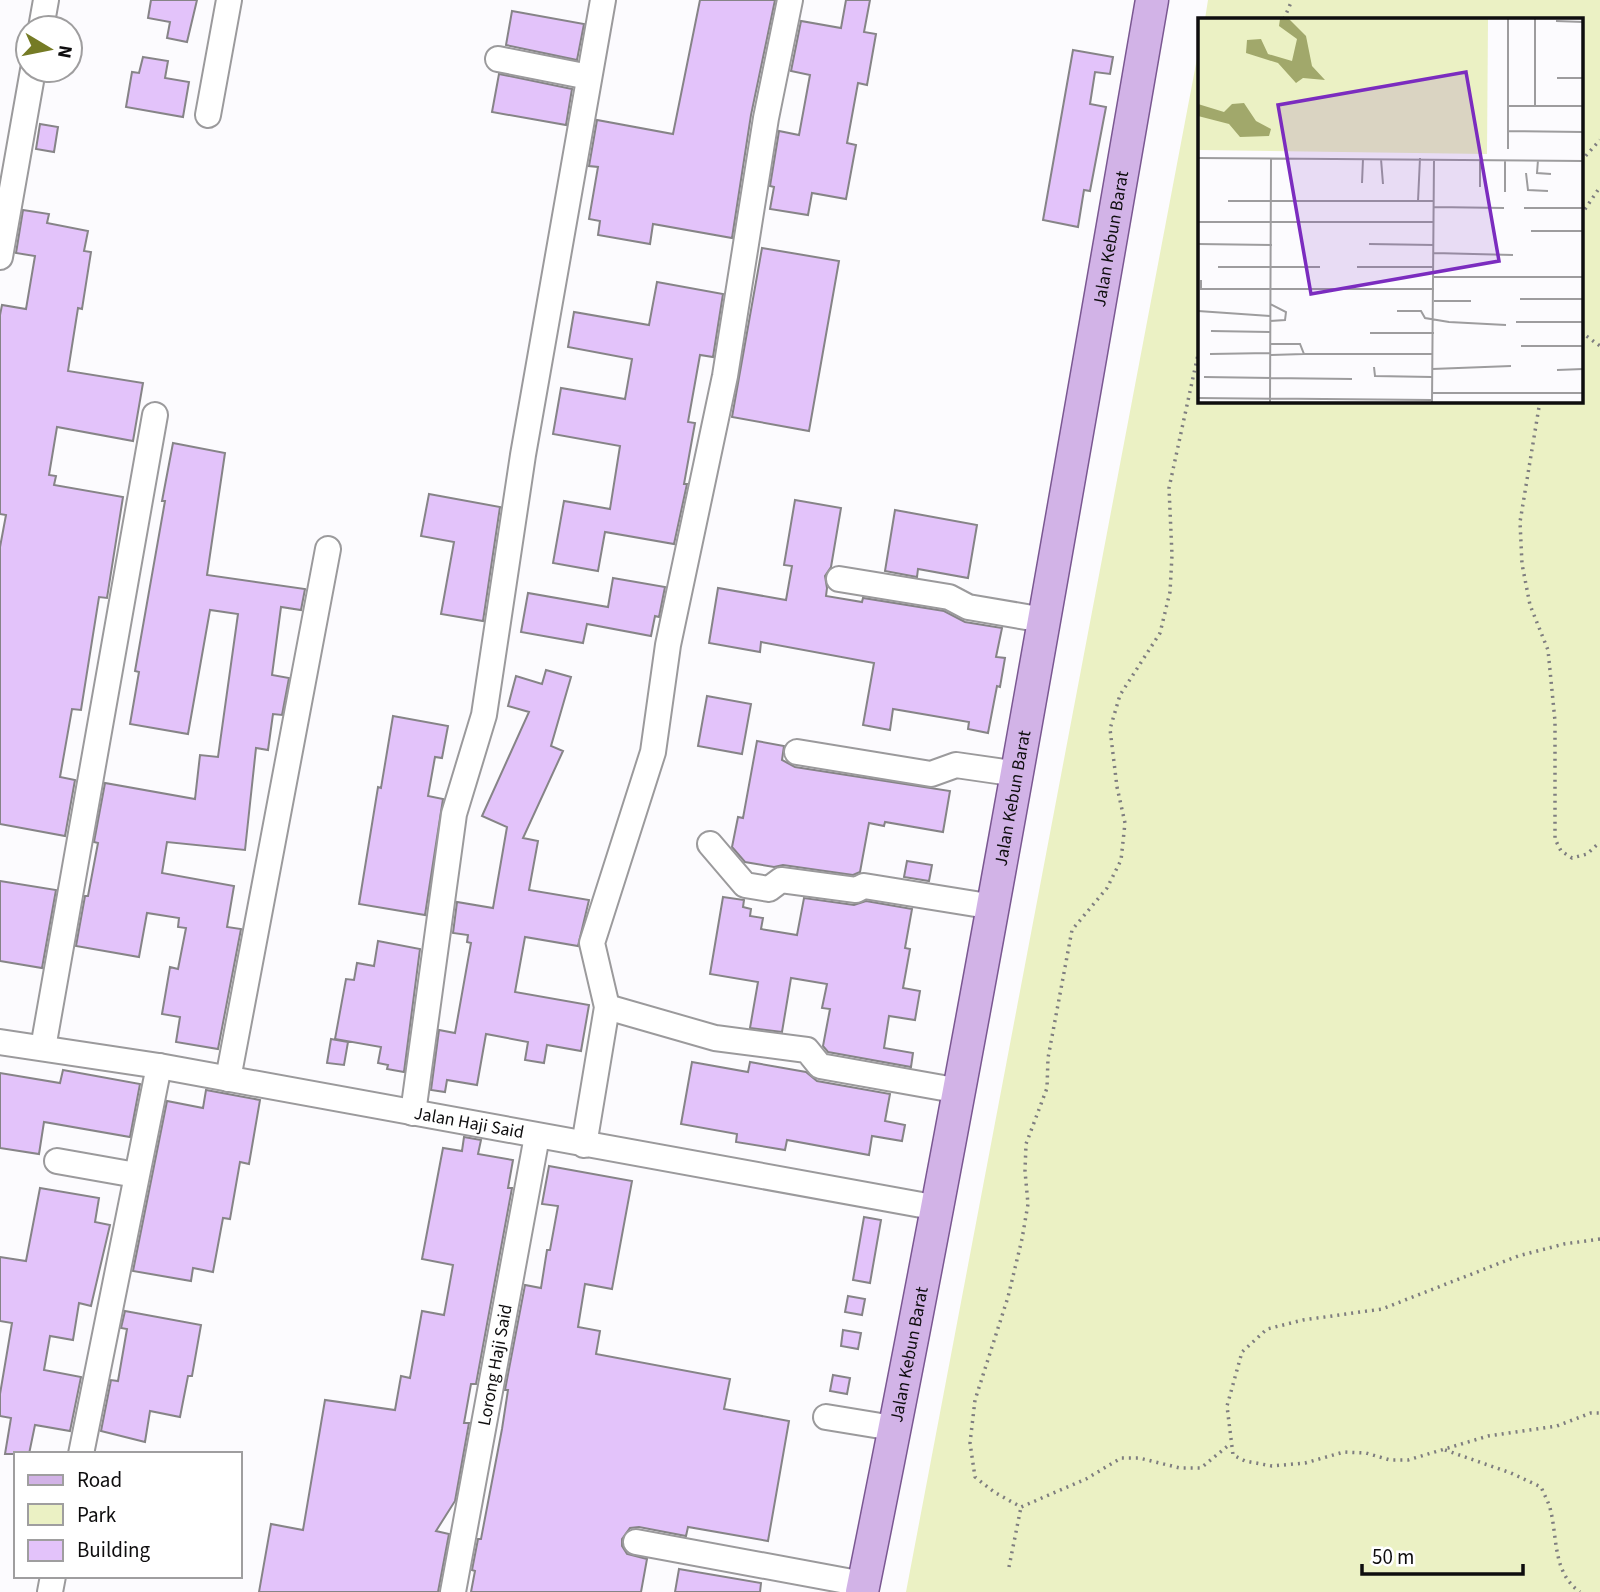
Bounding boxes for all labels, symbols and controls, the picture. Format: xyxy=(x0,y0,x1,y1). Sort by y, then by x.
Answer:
north arrow xyxy=(14,14,84,84)
inset map xyxy=(1198,18,1582,402)
text: N xyxy=(50,43,79,60)
street label: Jalan Kebun Barat xyxy=(1087,169,1135,309)
street label: Jalan Kebun Barat xyxy=(988,728,1037,868)
street label: Jalan Haji Said xyxy=(412,1101,526,1145)
street label: Jalan Kebun Barat xyxy=(884,1285,935,1425)
street label: Lorong Haji Said xyxy=(472,1302,519,1428)
legend xyxy=(14,1452,242,1578)
text: Road xyxy=(77,1465,122,1495)
text: Park xyxy=(77,1500,117,1530)
scale bar xyxy=(1362,1532,1523,1576)
text: Building xyxy=(77,1535,151,1565)
text: 50 m xyxy=(1372,1542,1414,1572)

